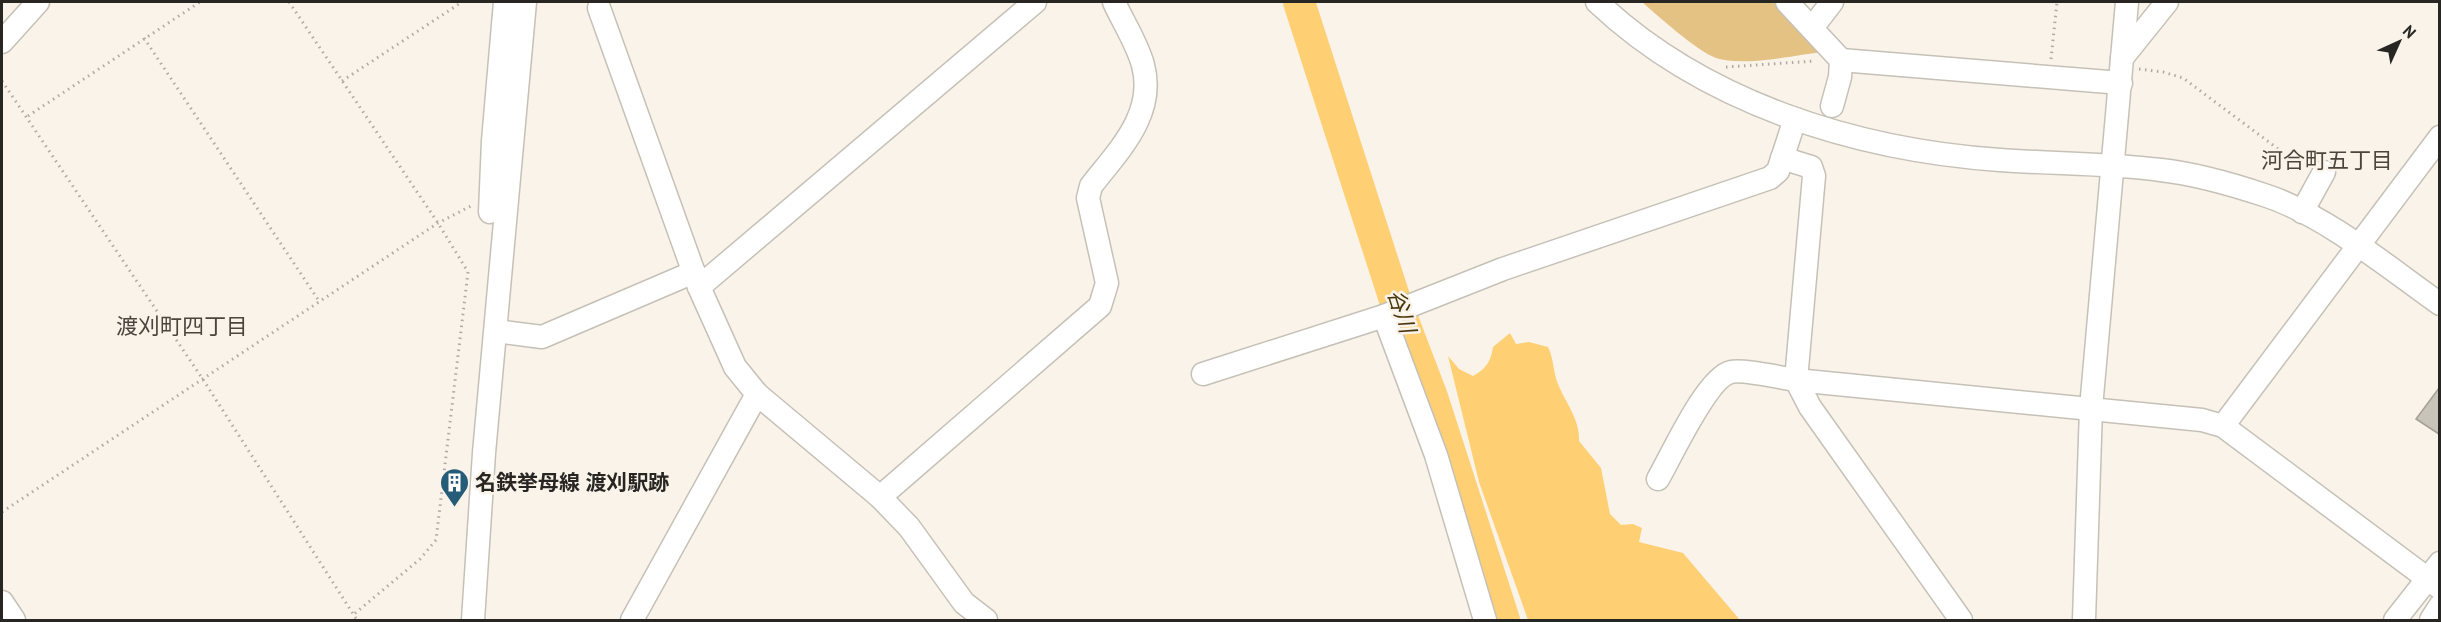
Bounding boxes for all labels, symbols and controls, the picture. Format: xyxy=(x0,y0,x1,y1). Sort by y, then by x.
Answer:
north arrow xyxy=(2369,12,2429,72)
text: N xyxy=(2399,21,2420,42)
district label: 河合町五丁目 xyxy=(2261,146,2393,174)
water label: 谷川 xyxy=(1382,286,1423,338)
district label: 渡刈町四丁目 xyxy=(116,312,248,340)
building icon: 名鉄挙母線 渡刈駅跡 xyxy=(438,466,470,508)
place label: 名鉄挙母線 渡刈駅跡 xyxy=(475,469,669,496)

